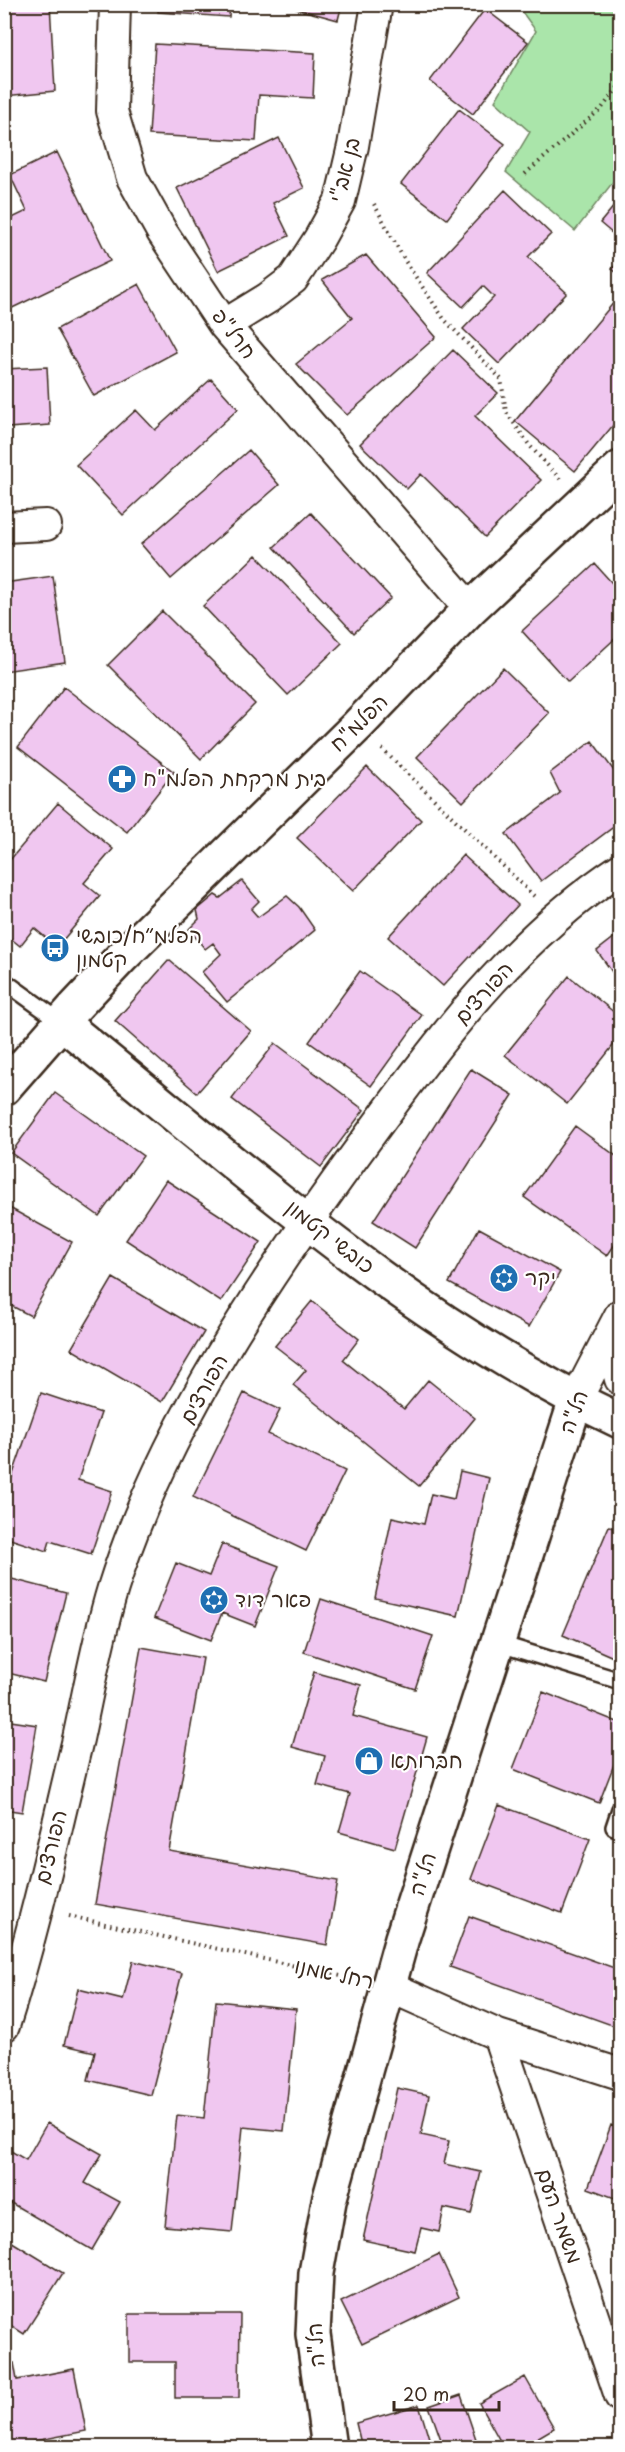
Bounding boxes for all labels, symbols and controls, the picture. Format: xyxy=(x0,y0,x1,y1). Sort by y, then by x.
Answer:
street label: בן אב"י xyxy=(319,133,367,205)
street label: חרל"פ xyxy=(206,301,266,365)
street label: הפלמ"ח xyxy=(321,685,394,758)
place label: בית מרקחת הפלמ"ח xyxy=(143,761,326,793)
pharmacy icon: בית מרקחת הפלמ"ח xyxy=(106,763,138,795)
place label: הפלמ״ח/כובשי קטמון xyxy=(76,918,202,974)
bus stop icon: הפלמ״ח/כובשי קטמון xyxy=(39,932,71,964)
street label: הפורצים xyxy=(445,953,520,1030)
street label: כובשי קטמון xyxy=(280,1190,382,1280)
place label: יקר xyxy=(525,1260,556,1292)
synagogue icon: יקר xyxy=(488,1262,520,1294)
street label: הפורצים xyxy=(170,1347,235,1429)
street label: הל"ה xyxy=(549,1385,595,1438)
place label: פאר דוד xyxy=(235,1582,311,1614)
synagogue icon: פאר דוד xyxy=(198,1584,230,1616)
place label: חברותא xyxy=(390,1743,463,1775)
shop icon: חברותא xyxy=(353,1745,385,1777)
street label: הפורצים xyxy=(24,1806,74,1887)
street label: הל"ה xyxy=(399,1847,443,1899)
street label: רחל אמנו xyxy=(292,1948,377,1996)
street label: משמר העם xyxy=(530,2163,592,2268)
street label: הל"ה xyxy=(297,2322,332,2368)
scale bar xyxy=(394,2374,499,2412)
text: 20 m xyxy=(403,2380,449,2407)

